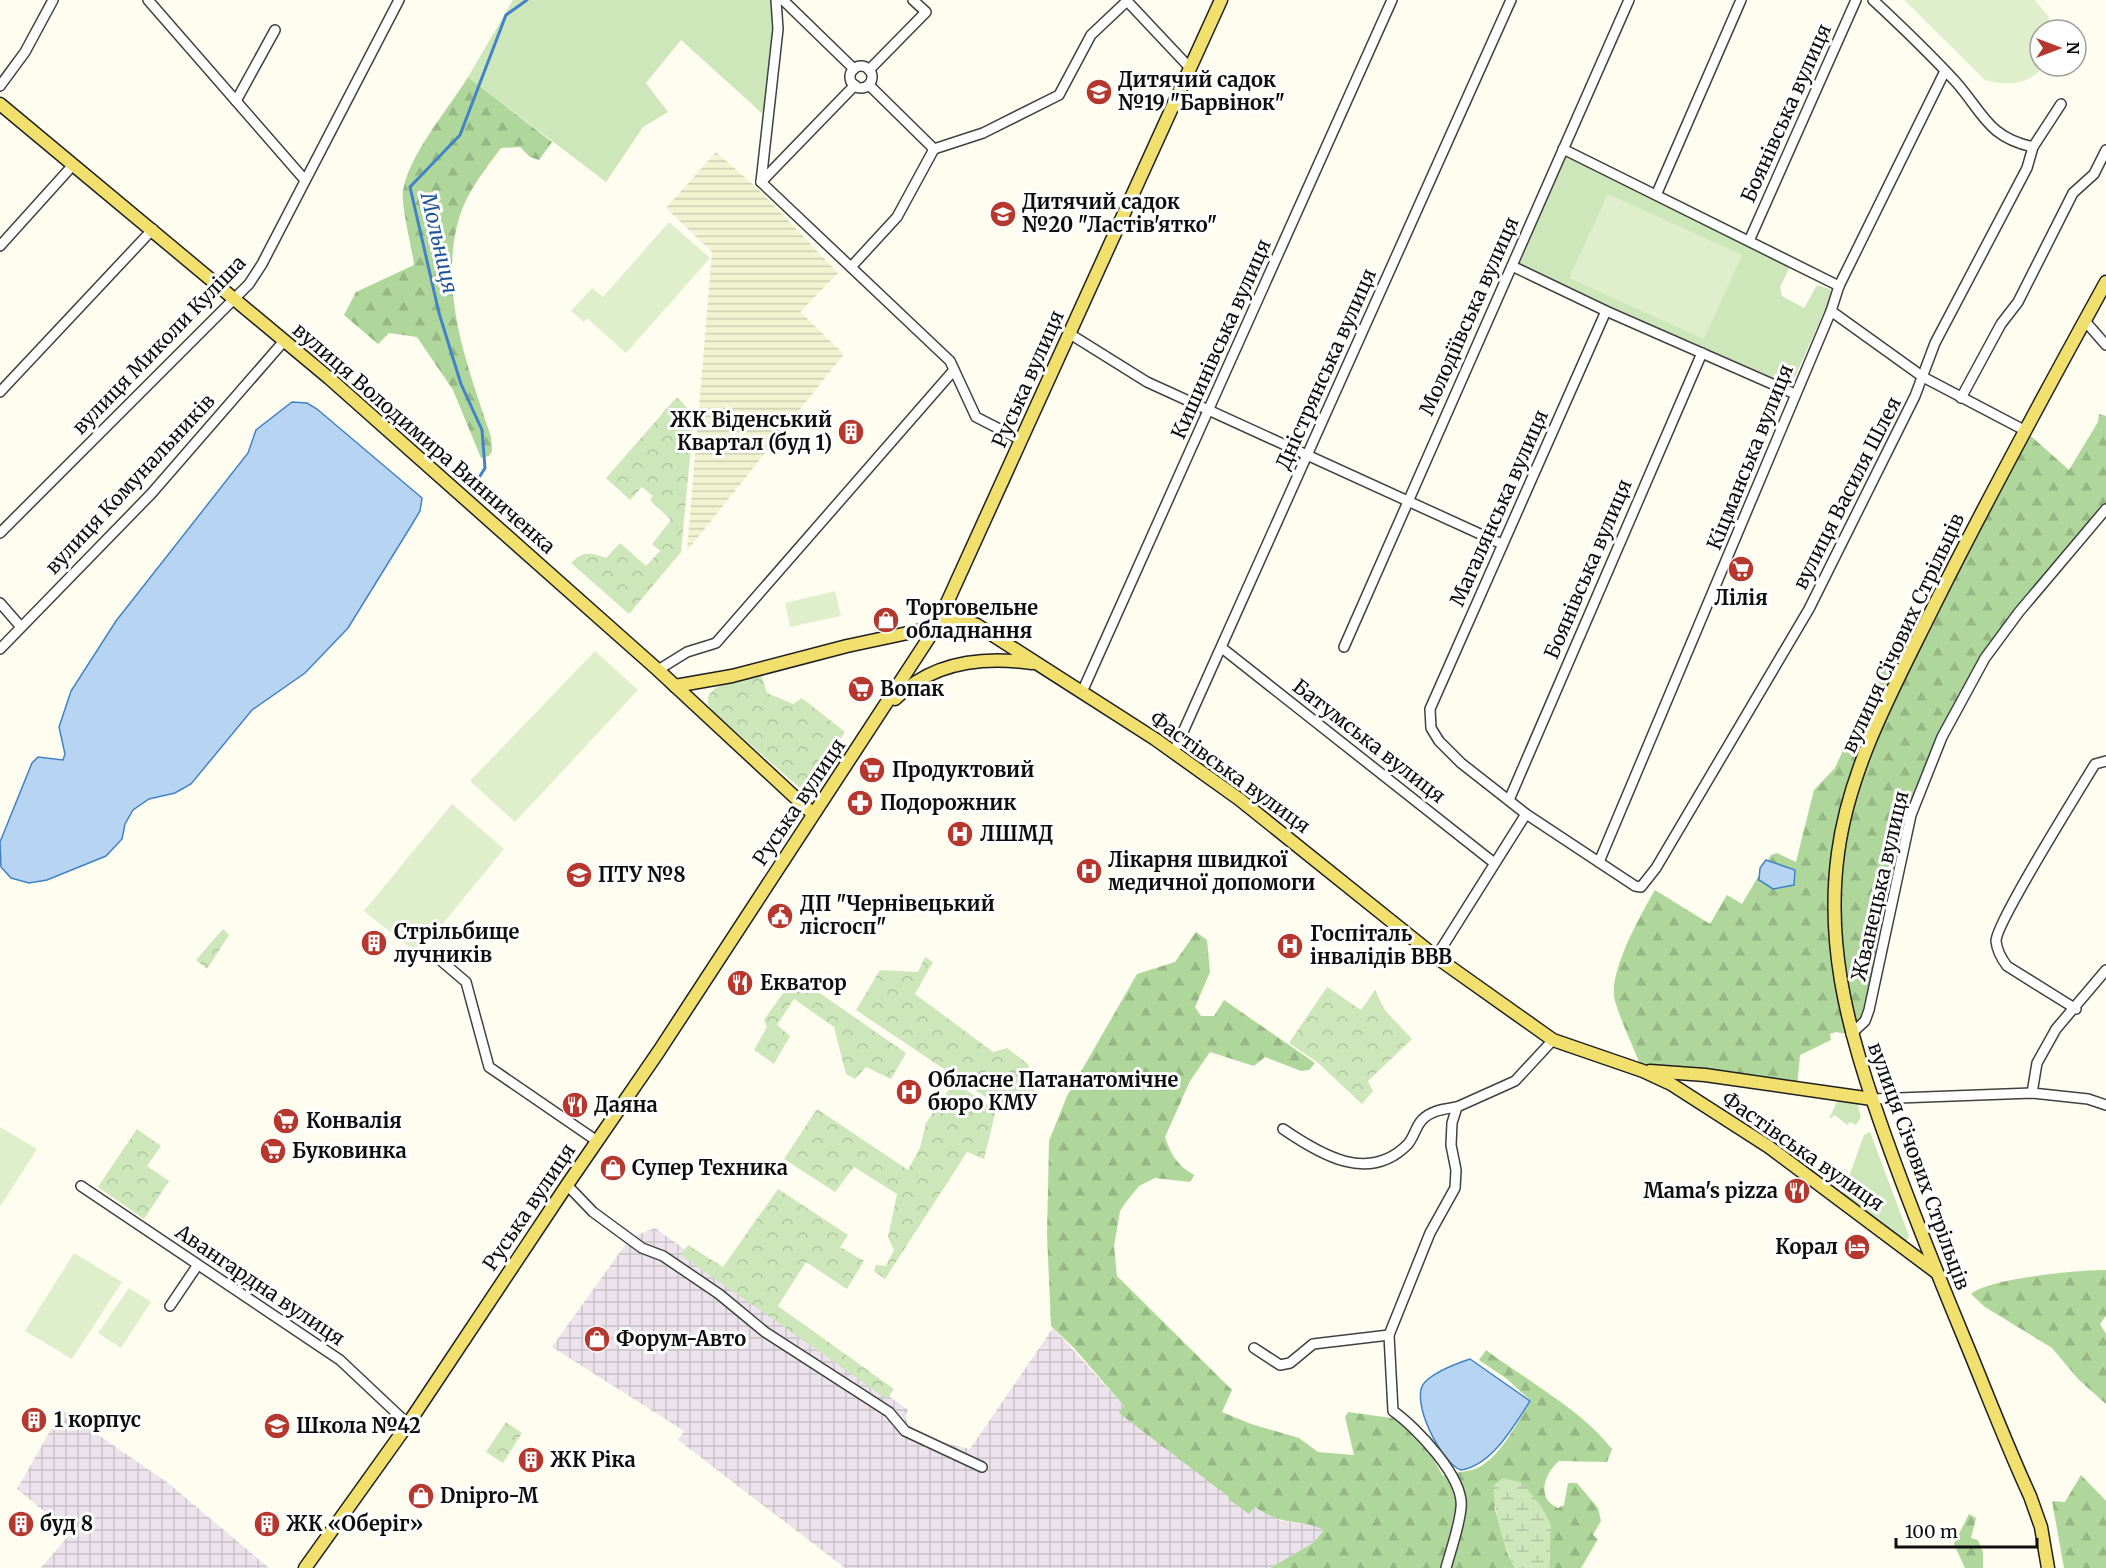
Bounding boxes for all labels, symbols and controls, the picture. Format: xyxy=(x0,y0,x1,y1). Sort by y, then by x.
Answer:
north arrow xyxy=(2028,18,2088,78)
street label: Боянівська вулиця xyxy=(1735,20,1836,206)
text: N xyxy=(2063,42,2083,55)
place label: Дитячий садок №19 "Барвінок" xyxy=(1118,67,1285,115)
school or university icon: Дитячий садок №19 "Барвінок" xyxy=(1084,77,1114,107)
water label: Мольниця xyxy=(415,189,464,296)
place label: Дитячий садок №20 "Ластів'ятко" xyxy=(1022,189,1217,237)
school or university icon: Дитячий садок №20 "Ластів'ятко" xyxy=(988,199,1018,229)
street label: Молодіївська вулиця xyxy=(1413,213,1524,419)
street label: Кишинівська вулиця xyxy=(1165,235,1276,443)
street label: вулиця Миколи Куліша xyxy=(67,250,251,439)
street label: Дністрянська вулиця xyxy=(1270,264,1381,473)
street label: Руська вулиця xyxy=(986,306,1069,451)
street label: вулиця Володимира Винниченка xyxy=(288,317,561,559)
street label: Кіцманська вулиця xyxy=(1701,360,1798,553)
street label: вулиця Комунальників xyxy=(40,388,220,579)
street label: вулиця Василя Шлея xyxy=(1787,392,1906,593)
street label: Магалянська вулиця xyxy=(1444,406,1553,610)
place label: ЖК Віденський Квартал (буд 1) xyxy=(670,407,832,455)
building icon: ЖК Віденський Квартал (буд 1) xyxy=(836,417,866,447)
street label: Боянівська вулиця xyxy=(1538,475,1637,662)
street label: вулиця Січових Стрільців xyxy=(1836,509,1969,757)
supermarket icon: Лілія xyxy=(1726,554,1756,584)
place label: Лілія xyxy=(1714,585,1768,610)
place label: Торговельне обладнання xyxy=(906,595,1038,643)
shop icon: Торговельне обладнання xyxy=(871,605,901,635)
street label: Батумська вулиця xyxy=(1288,673,1451,808)
supermarket icon: Вопак xyxy=(846,674,876,704)
place label: Вопак xyxy=(880,676,945,701)
street label: Фастівська вулиця xyxy=(1145,705,1315,838)
street label: Руська вулиця xyxy=(747,733,850,870)
supermarket icon: Продуктовий xyxy=(857,755,887,785)
place label: Продуктовий xyxy=(892,757,1034,782)
pharmacy icon: Подорожник xyxy=(845,788,875,818)
street label: Жванецька вулиця xyxy=(1845,788,1914,983)
place label: Подорожник xyxy=(880,790,1017,815)
hospital icon: ЛШМД xyxy=(945,819,975,849)
place label: ЛШМД xyxy=(980,821,1054,846)
place label: Лікарня швидкої медичної допомоги xyxy=(1108,847,1315,895)
hospital icon: Лікарня швидкої медичної допомоги xyxy=(1074,856,1104,886)
school or university icon: ПТУ №8 xyxy=(564,860,594,890)
place label: ПТУ №8 xyxy=(598,862,686,887)
place label: ДП "Чернівецький лісгосп" xyxy=(800,891,995,939)
public building icon: ДП "Чернівецький лісгосп" xyxy=(765,901,795,931)
place label: Стрільбище лучників xyxy=(394,919,520,967)
place label: Госпіталь інвалідів ВВВ xyxy=(1310,921,1452,969)
building icon: Стрільбище лучників xyxy=(359,928,389,958)
hospital icon: Госпіталь інвалідів ВВВ xyxy=(1275,931,1305,961)
restaurant icon: Екватор xyxy=(725,968,755,998)
place label: Екватор xyxy=(760,970,847,995)
street label: вулиця Січових Стрільців xyxy=(1863,1039,1976,1293)
place label: Обласне Патанатомічне бюро КМУ xyxy=(928,1067,1178,1115)
hospital icon: Обласне Патанатомічне бюро КМУ xyxy=(894,1077,924,1107)
street label: Фастівська вулиця xyxy=(1717,1085,1889,1216)
restaurant icon: Даяна xyxy=(560,1090,590,1120)
place label: Даяна xyxy=(594,1092,658,1117)
supermarket icon: Конвалія xyxy=(271,1106,301,1136)
place label: Конвалія xyxy=(306,1108,402,1133)
supermarket icon: Буковинка xyxy=(258,1136,288,1166)
place label: Буковинка xyxy=(292,1138,407,1163)
street label: Руська вулиця xyxy=(477,1138,580,1275)
shop icon: Супер Техника xyxy=(598,1153,628,1183)
place label: Супер Техника xyxy=(632,1155,788,1180)
restaurant icon: Mama's pizza xyxy=(1782,1176,1812,1206)
place label: Mama's pizza xyxy=(1643,1178,1778,1203)
street label: Авангардна вулиця xyxy=(170,1218,350,1351)
hotel icon: Корал xyxy=(1842,1232,1872,1262)
place label: Корал xyxy=(1775,1234,1838,1259)
shop icon: Форум-Авто xyxy=(582,1324,612,1354)
place label: Форум-Авто xyxy=(616,1326,746,1351)
building icon: 1 корпус xyxy=(19,1405,49,1435)
place label: 1 корпус xyxy=(54,1407,141,1432)
school or university icon: Школа №42 xyxy=(262,1411,292,1441)
place label: Школа №42 xyxy=(296,1413,421,1438)
building icon: ЖК Ріка xyxy=(516,1445,546,1475)
place label: ЖК Ріка xyxy=(550,1447,636,1472)
shop icon: Dnipro-M xyxy=(406,1481,436,1511)
place label: Dnipro-M xyxy=(440,1483,539,1508)
building icon: буд 8 xyxy=(6,1509,36,1539)
building icon: ЖК «Оберіг» xyxy=(252,1509,282,1539)
place label: буд 8 xyxy=(40,1511,93,1536)
place label: ЖК «Оберіг» xyxy=(286,1511,423,1536)
scale bar xyxy=(1896,1511,2037,1549)
text: 100 m xyxy=(1905,1520,1958,1543)

